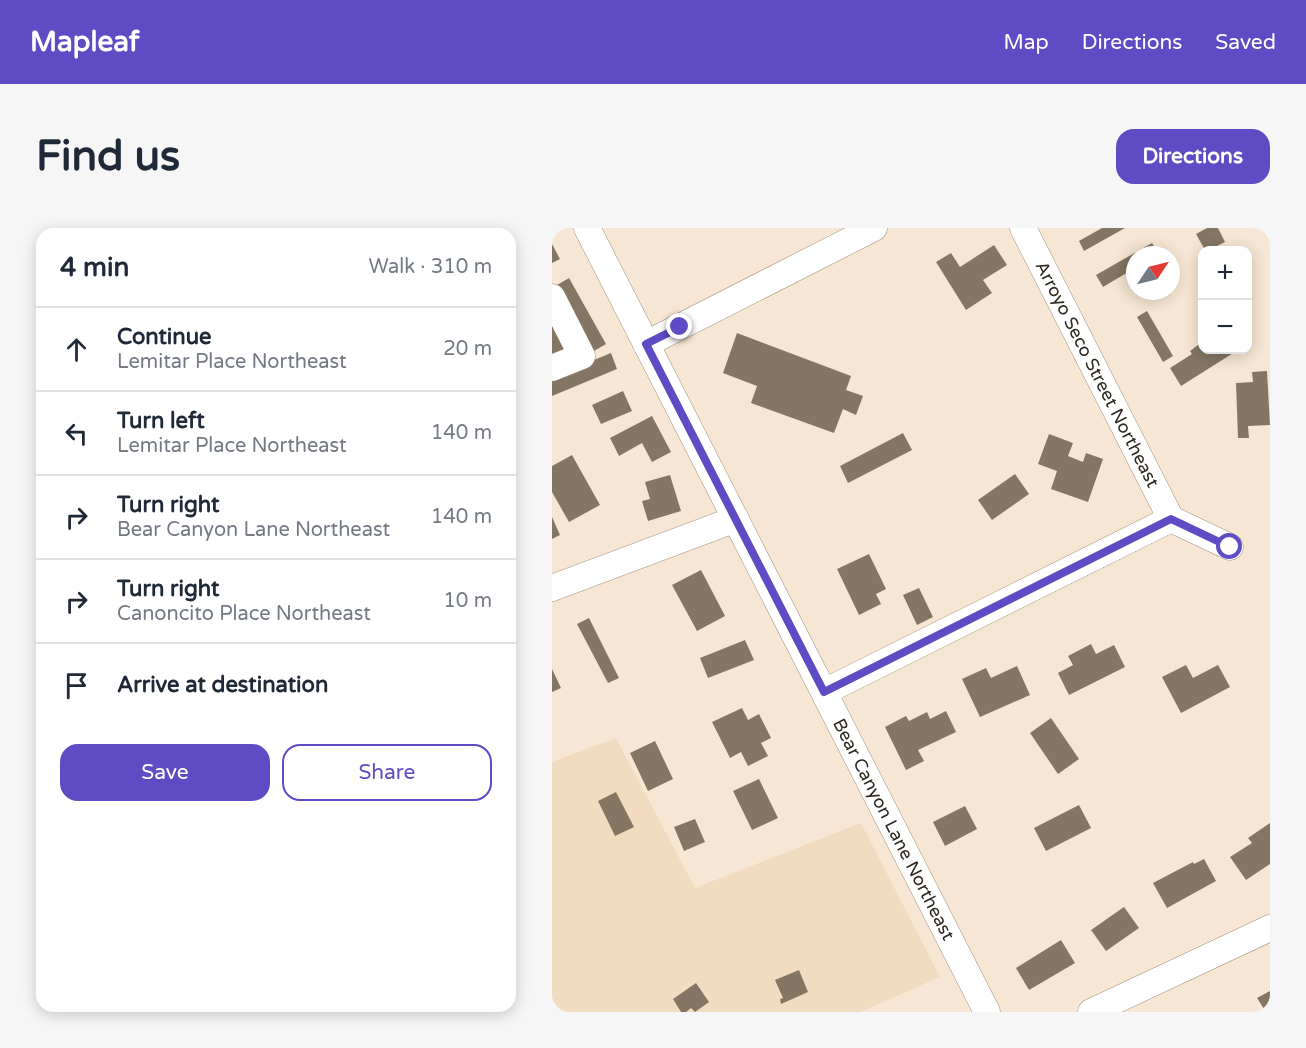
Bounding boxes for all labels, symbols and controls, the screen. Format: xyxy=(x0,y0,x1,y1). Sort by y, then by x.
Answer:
text: Mapleaf xyxy=(30,25,139,59)
text: Map xyxy=(1003,30,1049,55)
text: Directions xyxy=(1082,30,1182,55)
text: Saved xyxy=(1215,30,1276,55)
button: Directions xyxy=(1116,129,1270,184)
text: Find us xyxy=(36,131,180,182)
north arrow xyxy=(1126,246,1180,300)
map controls xyxy=(1198,246,1252,354)
button: + xyxy=(1198,246,1252,300)
text: 4 min xyxy=(60,252,129,283)
text: Walk · 310 m xyxy=(369,255,492,279)
street label: Arroyo Seco Street Northeast xyxy=(1031,257,1164,491)
button: − xyxy=(1198,300,1252,354)
route end xyxy=(666,313,692,339)
text: Continue xyxy=(117,324,212,350)
icon: ahead xyxy=(60,333,93,366)
text: 20 m xyxy=(443,337,492,361)
text: Lemitar Place Northeast xyxy=(117,350,347,374)
text: Turn left xyxy=(117,408,205,434)
icon: left xyxy=(60,417,93,450)
text: 140 m xyxy=(431,421,492,445)
text: Lemitar Place Northeast xyxy=(117,434,347,458)
text: Turn right xyxy=(117,492,219,518)
icon: right xyxy=(60,501,93,534)
text: 140 m xyxy=(431,505,492,529)
text: Bear Canyon Lane Northeast xyxy=(117,518,390,542)
route start xyxy=(1216,533,1242,559)
text: Turn right xyxy=(117,576,219,602)
icon: right xyxy=(60,585,93,618)
text: 10 m xyxy=(443,589,492,613)
text: Canoncito Place Northeast xyxy=(117,602,371,626)
icon: arrive xyxy=(60,669,93,702)
text: Arrive at destination xyxy=(117,672,328,698)
street label: Bear Canyon Lane Northeast xyxy=(828,715,960,944)
button: Save xyxy=(60,744,270,801)
button: Share xyxy=(282,744,492,801)

